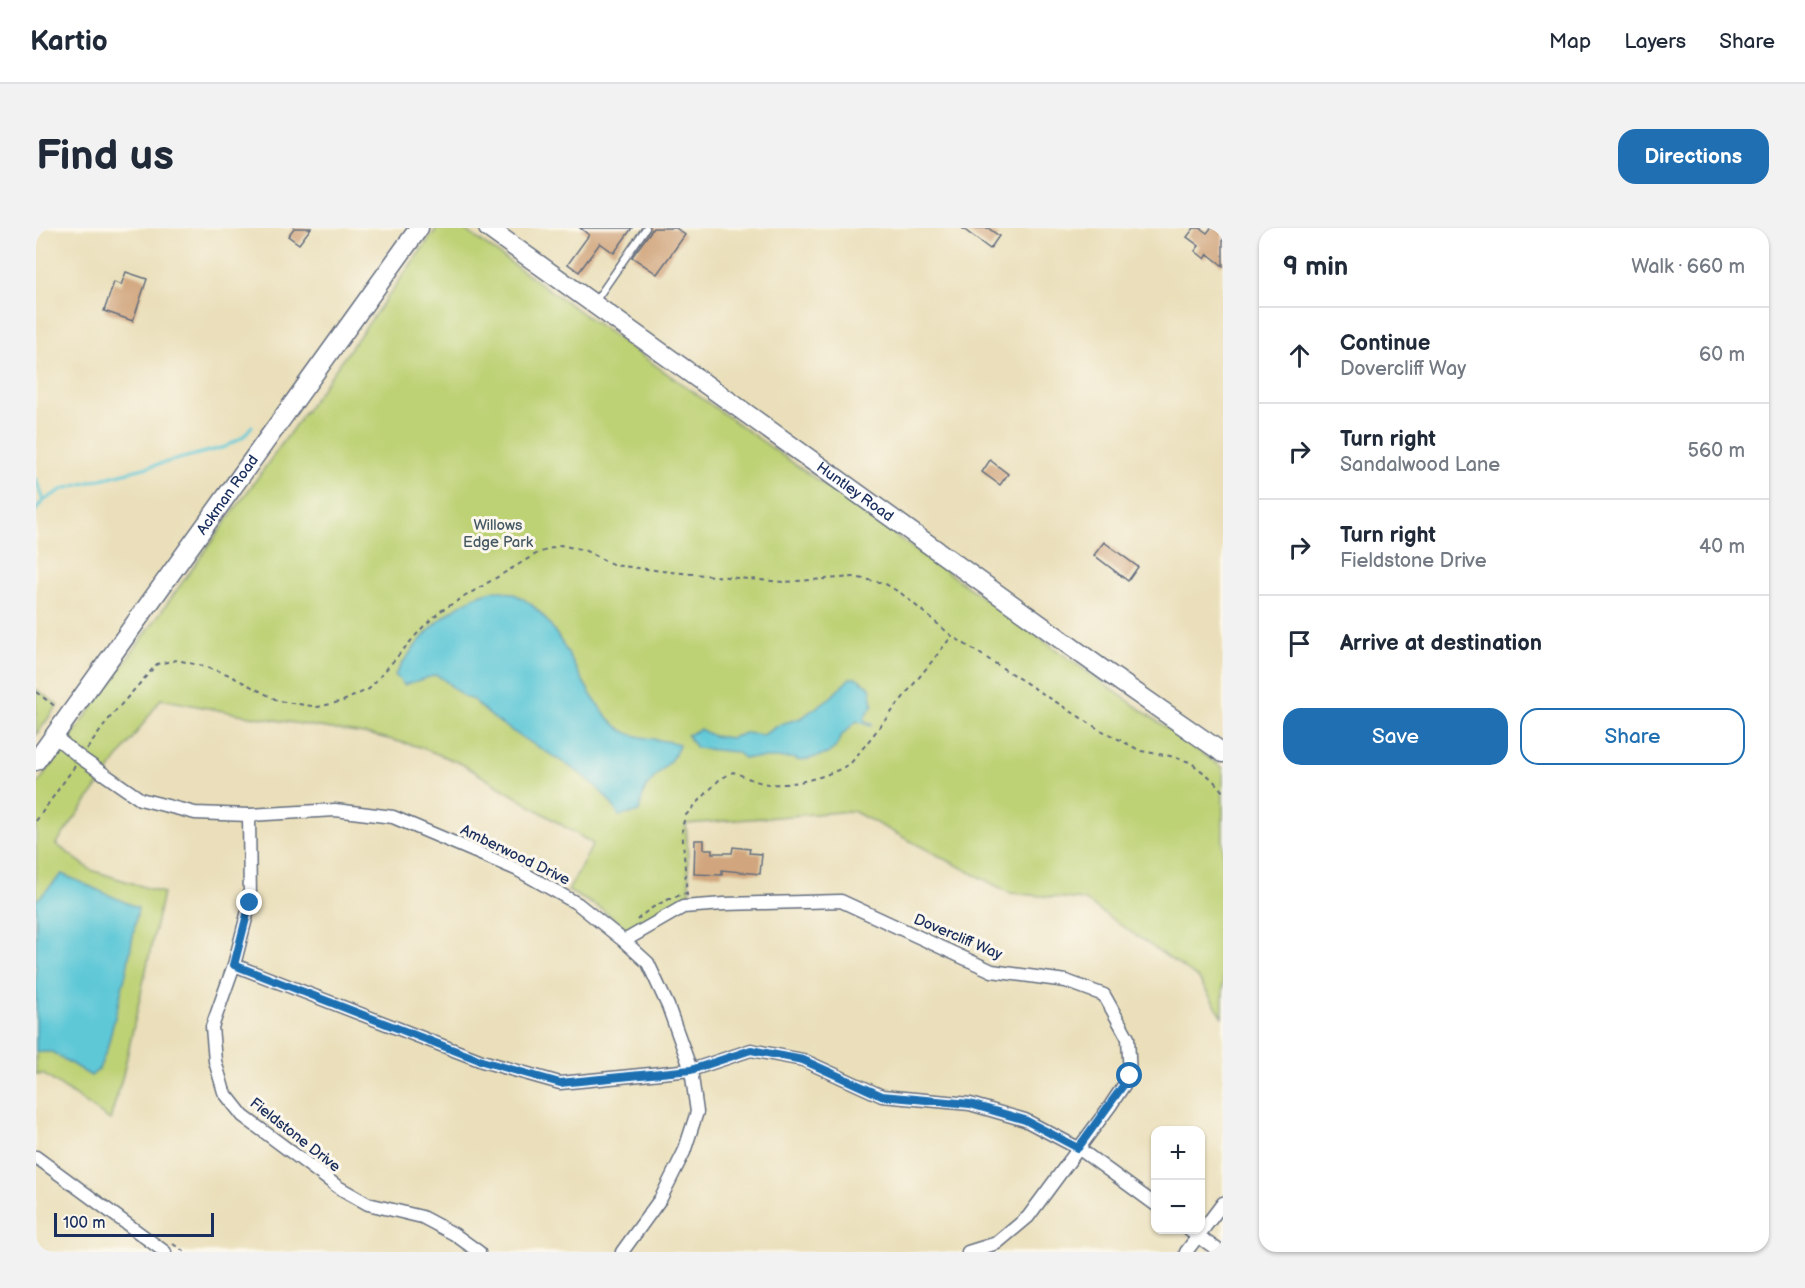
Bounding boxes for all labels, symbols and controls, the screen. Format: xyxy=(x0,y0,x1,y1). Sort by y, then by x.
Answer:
text: Kartio xyxy=(30,25,108,58)
text: Map xyxy=(1549,29,1591,54)
text: Layers xyxy=(1624,29,1686,54)
text: Share xyxy=(1719,29,1775,54)
button: Directions xyxy=(1618,129,1769,184)
text: Find us xyxy=(36,131,174,182)
text: 9 min xyxy=(1283,252,1348,283)
text: Walk · 660 m xyxy=(1631,255,1745,279)
text: Continue xyxy=(1340,330,1430,357)
icon: ahead xyxy=(1283,339,1316,372)
text: 60 m xyxy=(1699,343,1745,367)
text: Dovercliff Way xyxy=(1340,357,1466,381)
text: Turn right xyxy=(1340,426,1436,453)
icon: right xyxy=(1283,435,1316,468)
text: 560 m xyxy=(1688,439,1745,463)
street label: Ackman Road xyxy=(192,451,263,538)
text: Sandalwood Lane xyxy=(1340,453,1500,477)
street label: Huntley Road xyxy=(813,457,897,526)
park label: Willows Edge Park xyxy=(463,516,534,552)
text: Turn right xyxy=(1340,522,1436,549)
icon: right xyxy=(1283,531,1316,564)
text: 40 m xyxy=(1699,535,1745,559)
text: Fieldstone Drive xyxy=(1340,549,1487,573)
icon: arrive xyxy=(1283,627,1316,660)
text: Arrive at destination xyxy=(1340,630,1542,657)
button: Save xyxy=(1283,708,1508,765)
button: Share xyxy=(1520,708,1745,765)
street label: Amberwood Drive xyxy=(457,820,573,890)
route end xyxy=(236,889,262,915)
street label: Dovercliff Way xyxy=(911,910,1006,964)
route start xyxy=(1116,1062,1142,1088)
street label: Fieldstone Drive xyxy=(246,1094,344,1176)
map controls xyxy=(1151,1126,1205,1234)
button: + xyxy=(1151,1126,1205,1180)
button: − xyxy=(1151,1180,1205,1234)
scale bar xyxy=(54,1210,214,1238)
text: 100 m xyxy=(63,1214,106,1233)

